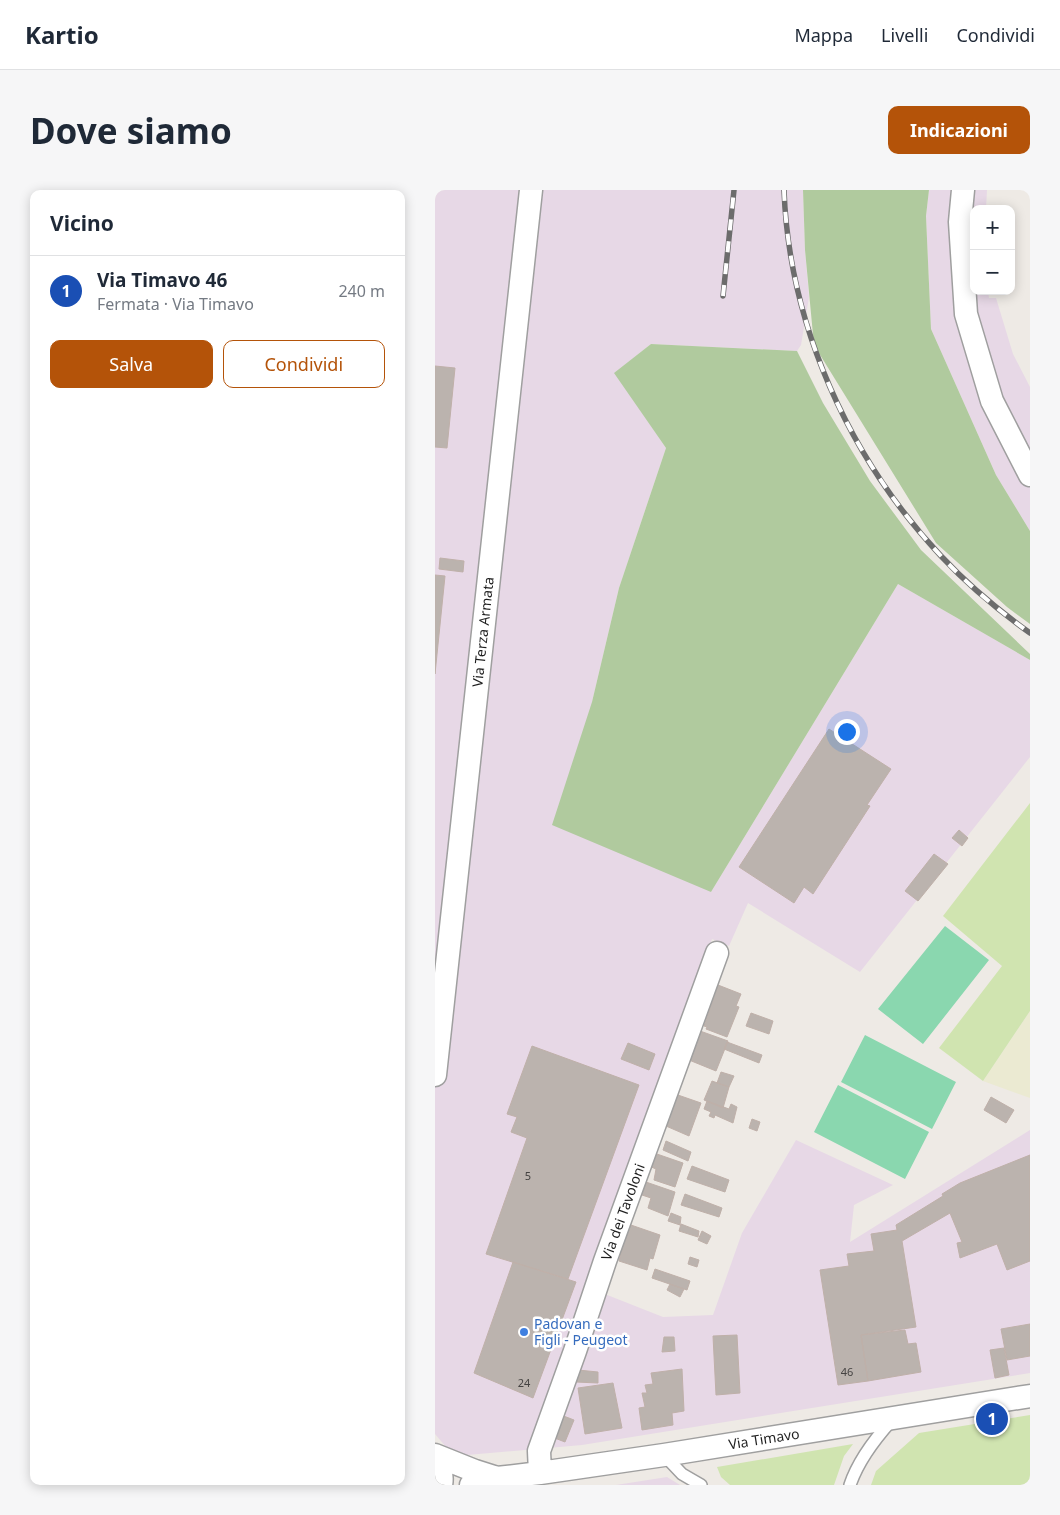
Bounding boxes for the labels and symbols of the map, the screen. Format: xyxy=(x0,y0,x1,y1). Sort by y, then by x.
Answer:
street label: Via Terza Armata xyxy=(467,576,498,688)
your location xyxy=(834,719,860,745)
street label: Via dei Tavoloni xyxy=(596,1161,649,1263)
house number: 5 xyxy=(525,1168,531,1183)
place label: Padovan e Figli - Peugeot xyxy=(534,1314,628,1349)
marker: Padovan e Figli - Peugeot xyxy=(518,1326,530,1338)
house number: 46 xyxy=(841,1364,853,1379)
house number: 24 xyxy=(518,1375,531,1390)
pin: 1 xyxy=(976,1400,1008,1438)
street label: Via Timavo xyxy=(727,1424,801,1453)

